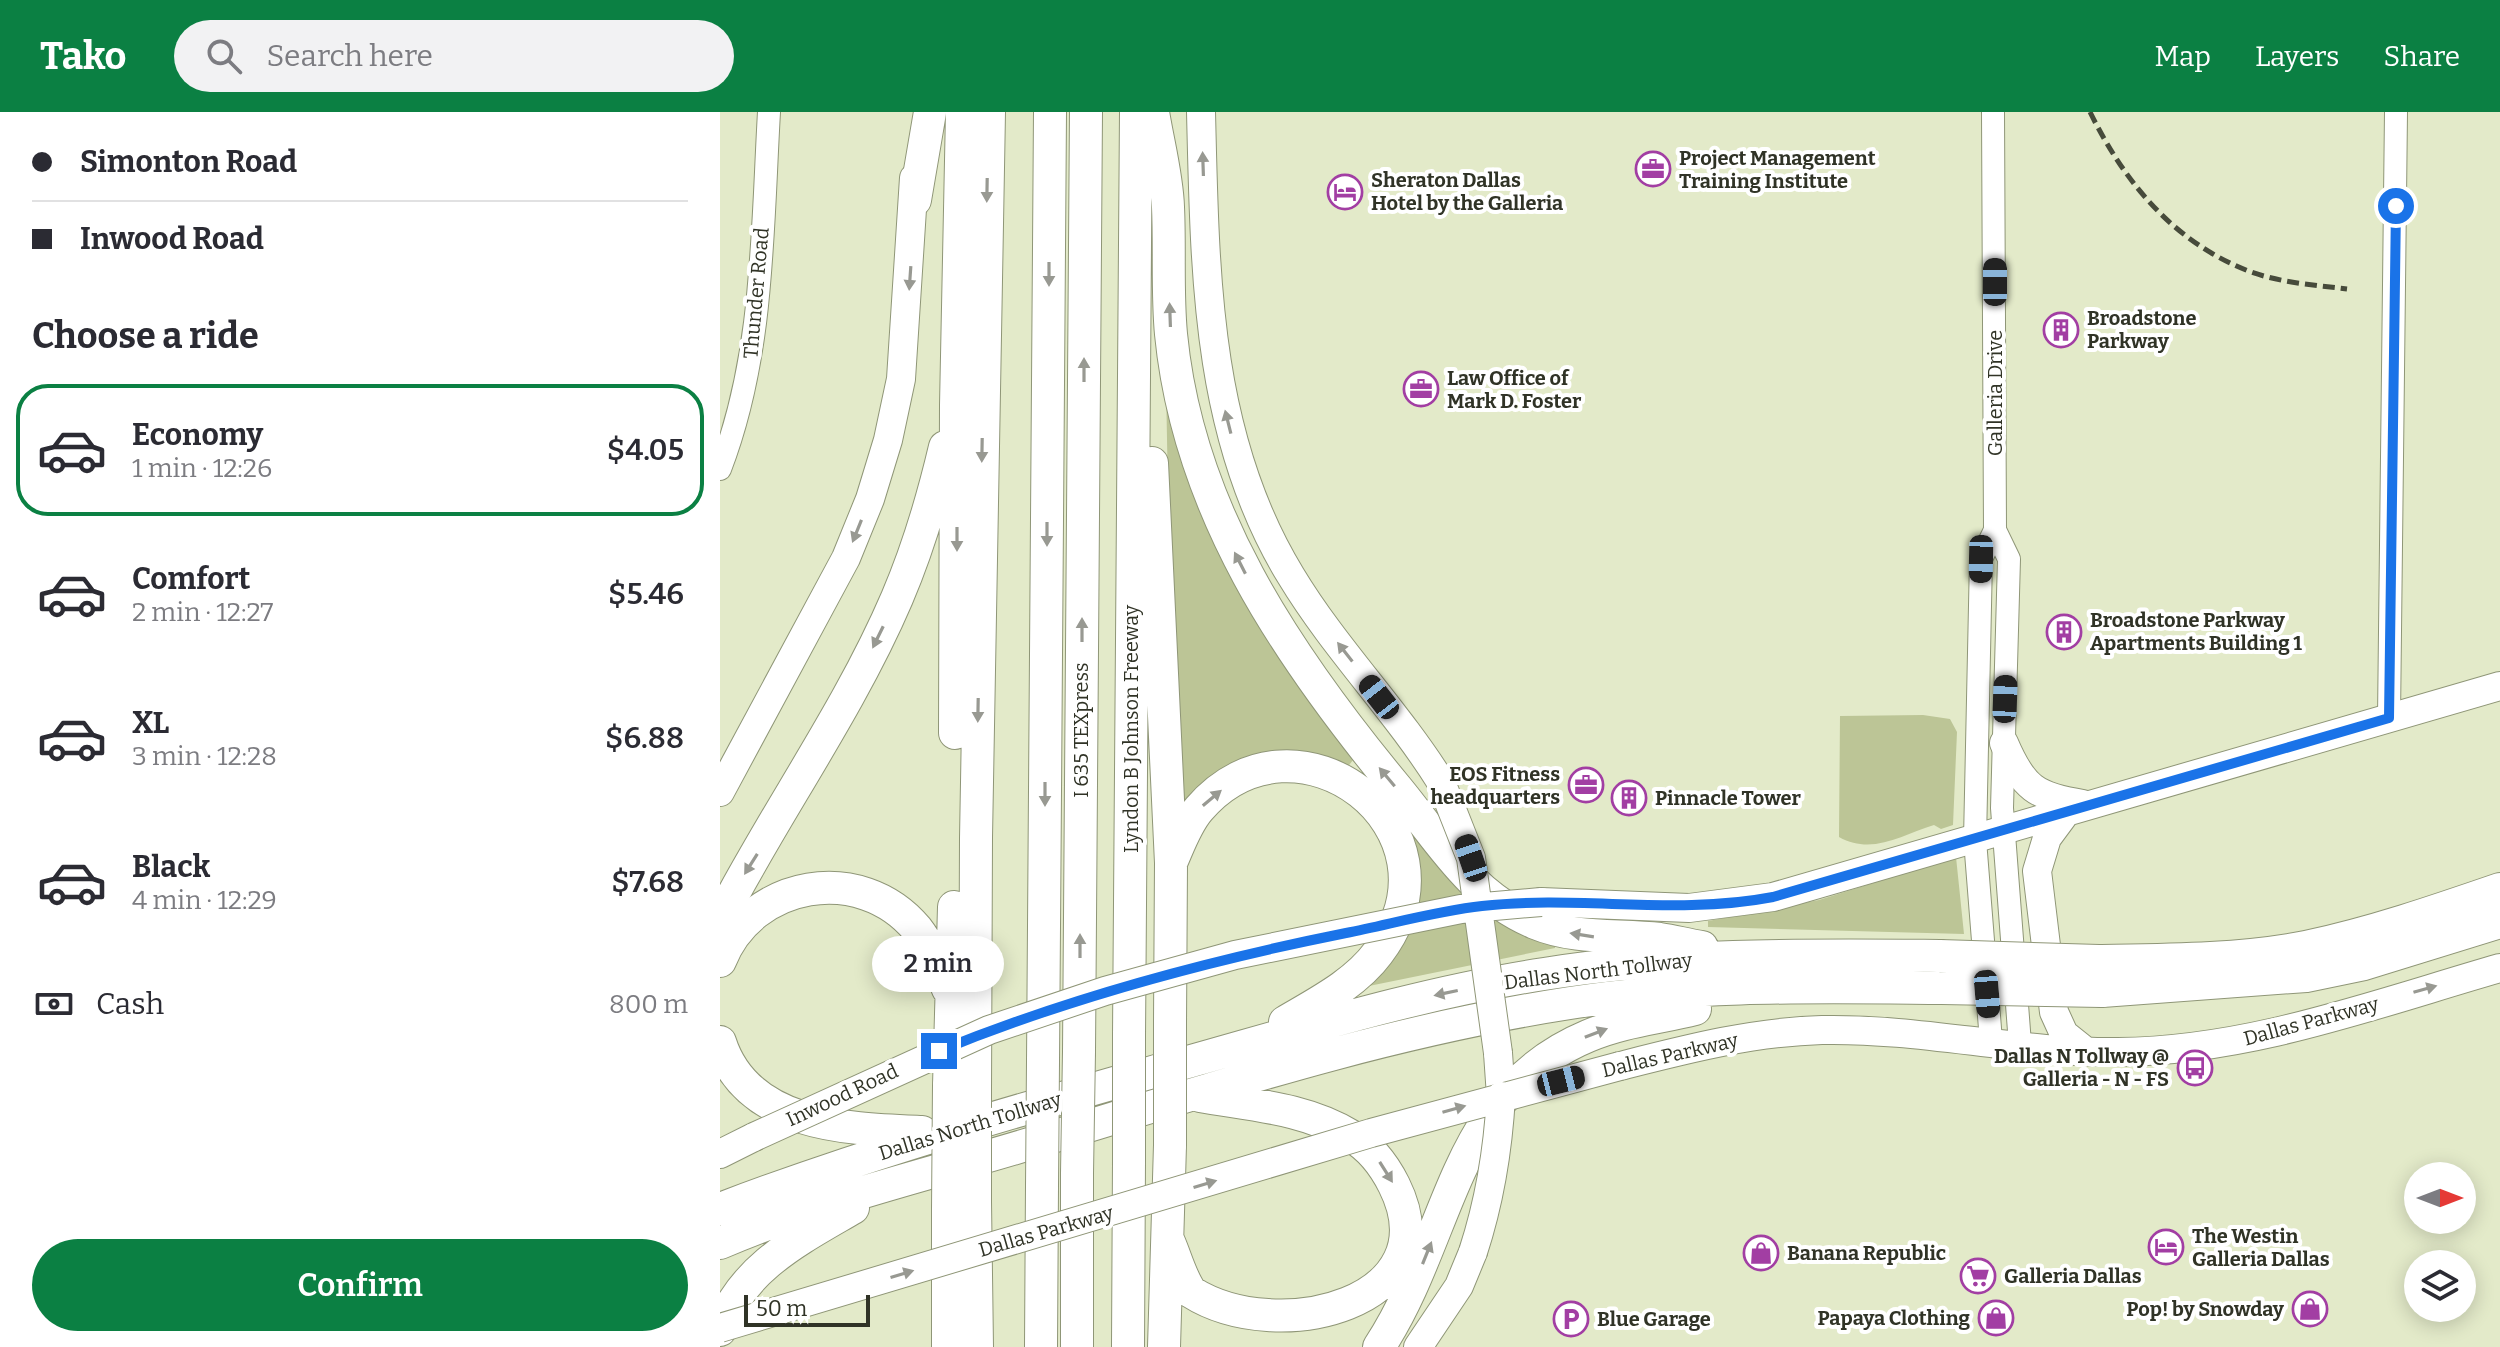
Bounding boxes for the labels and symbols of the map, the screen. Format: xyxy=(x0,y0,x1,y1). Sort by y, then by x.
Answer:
place label: Project Management Training Institute xyxy=(1679,146,1876,193)
office icon: Project Management Training Institute xyxy=(1634,150,1672,188)
one-way arrow xyxy=(1196,151,1209,176)
place label: Sheraton Dallas Hotel by the Galleria xyxy=(1371,168,1563,215)
hotel icon: Sheraton Dallas Hotel by the Galleria xyxy=(1326,173,1364,211)
one-way arrow xyxy=(981,178,993,203)
route start xyxy=(2378,188,2414,224)
street label: Thunder Road xyxy=(738,226,774,360)
car xyxy=(1983,258,2007,306)
one-way arrow xyxy=(1043,262,1055,287)
one-way arrow xyxy=(903,266,916,291)
one-way arrow xyxy=(1164,302,1177,327)
place label: Broadstone Parkway xyxy=(2087,306,2196,353)
building icon: Broadstone Parkway xyxy=(2042,311,2080,349)
street label: Galleria Drive xyxy=(1983,330,2007,456)
one-way arrow xyxy=(1078,357,1090,382)
place label: Law Office of Mark D. Foster xyxy=(1447,366,1582,413)
office icon: Law Office of Mark D. Foster xyxy=(1402,370,1440,408)
one-way arrow xyxy=(1221,409,1233,434)
one-way arrow xyxy=(976,438,988,463)
one-way arrow xyxy=(850,519,863,543)
one-way arrow xyxy=(1041,522,1053,547)
one-way arrow xyxy=(951,527,963,552)
car xyxy=(1969,535,1993,583)
one-way arrow xyxy=(1233,552,1246,575)
street label: Lyndon B Johnson Freeway xyxy=(1119,605,1143,853)
place label: Broadstone Parkway Apartments Building 1 xyxy=(2090,608,2302,655)
building icon: Broadstone Parkway Apartments Building 1 xyxy=(2045,613,2083,651)
one-way arrow xyxy=(1076,617,1088,642)
one-way arrow xyxy=(871,626,885,649)
one-way arrow xyxy=(1337,642,1353,662)
street label: I 635 TEXpress xyxy=(1069,662,1093,798)
car xyxy=(1355,671,1403,723)
car xyxy=(1992,675,2018,723)
one-way arrow xyxy=(971,698,984,723)
place label: EOS Fitness headquarters xyxy=(1430,762,1560,809)
office icon: EOS Fitness headquarters xyxy=(1567,766,1605,804)
one-way arrow xyxy=(1379,767,1396,787)
building icon: Pinnacle Tower xyxy=(1610,779,1648,817)
one-way arrow xyxy=(1039,782,1051,807)
place label: Pinnacle Tower xyxy=(1655,786,1802,810)
one-way arrow xyxy=(1202,790,1222,807)
car xyxy=(1452,831,1490,885)
one-way arrow xyxy=(744,853,758,875)
one-way arrow xyxy=(1570,928,1595,940)
one-way arrow xyxy=(1074,933,1086,958)
callout: 2 min xyxy=(873,935,1005,991)
street label: Dallas North Tollway xyxy=(1502,947,1694,994)
car xyxy=(1973,969,2001,1019)
one-way arrow xyxy=(2414,982,2438,995)
one-way arrow xyxy=(1433,987,1458,1000)
street label: Dallas Parkway xyxy=(2241,991,2382,1051)
one-way arrow xyxy=(1584,1026,1608,1039)
street label: Dallas Parkway xyxy=(1600,1028,1741,1082)
route end xyxy=(921,1033,957,1069)
place label: Dallas N Tollway @ Galleria - N - FS xyxy=(1994,1044,2169,1091)
bus stop icon: Dallas N Tollway @ Galleria - N - FS xyxy=(2176,1049,2214,1087)
street label: Inwood Road xyxy=(782,1059,902,1131)
car xyxy=(1535,1064,1587,1098)
street label: Dallas North Tollway xyxy=(876,1087,1065,1165)
one-way arrow xyxy=(1441,1103,1466,1115)
one-way arrow xyxy=(1378,1161,1392,1183)
north arrow xyxy=(2404,1162,2476,1234)
one-way arrow xyxy=(1193,1177,1217,1189)
street label: Dallas Parkway xyxy=(976,1200,1117,1262)
place label: The Westin Galleria Dallas xyxy=(2192,1224,2330,1271)
hotel icon: The Westin Galleria Dallas xyxy=(2147,1228,2185,1266)
shop icon: Banana Republic xyxy=(1742,1234,1780,1272)
one-way arrow xyxy=(1421,1241,1434,1265)
place label: Banana Republic xyxy=(1787,1241,1946,1265)
supermarket icon: Galleria Dallas xyxy=(1959,1257,1997,1295)
place label: Galleria Dallas xyxy=(2004,1264,2142,1288)
one-way arrow xyxy=(890,1267,914,1280)
shop icon: Pop! by Snowday xyxy=(2291,1290,2329,1328)
scale bar xyxy=(744,1291,870,1327)
place label: Pop! by Snowday xyxy=(2126,1297,2285,1321)
shop icon: Papaya Clothing xyxy=(1977,1299,2015,1337)
parking icon: Blue Garage xyxy=(1552,1300,1590,1338)
place label: Papaya Clothing xyxy=(1818,1306,1971,1330)
place label: Blue Garage xyxy=(1597,1307,1711,1331)

